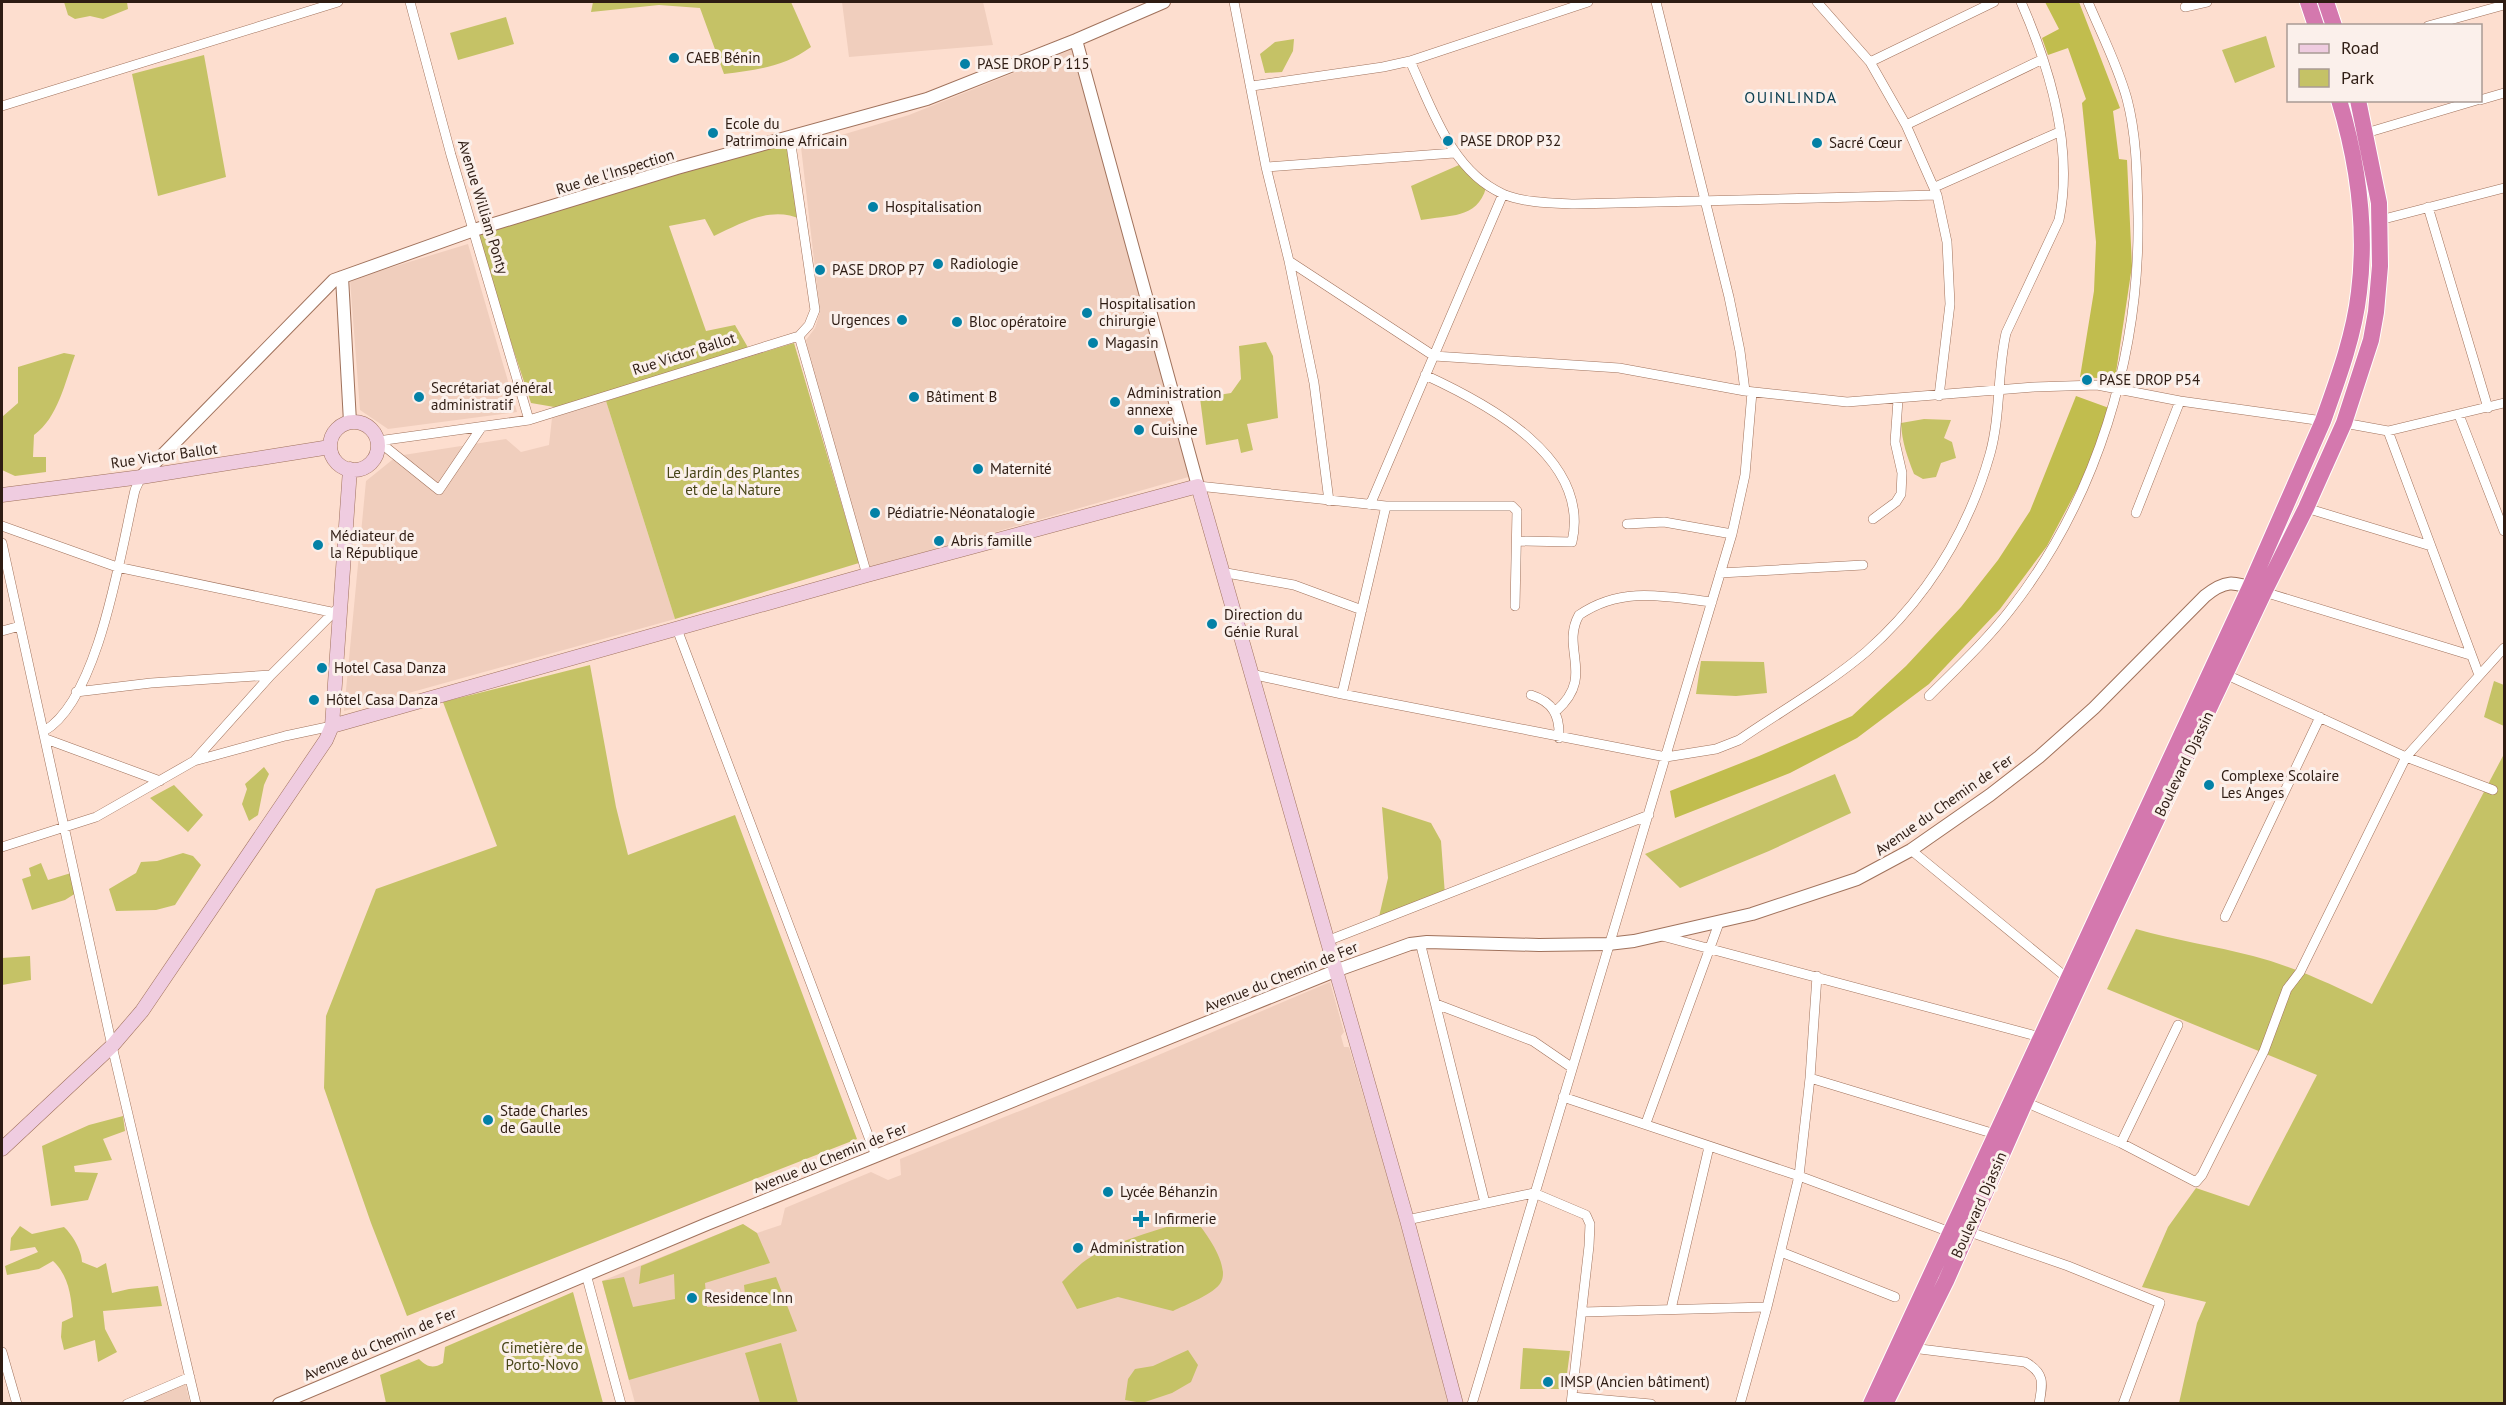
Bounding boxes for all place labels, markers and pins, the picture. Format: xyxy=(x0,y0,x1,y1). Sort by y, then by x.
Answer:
place label: CAEB Bénin xyxy=(686,48,761,67)
marker: CAEB Bénin xyxy=(667,51,681,65)
place label: PASE DROP P 115 xyxy=(977,54,1090,73)
marker: PASE DROP P 115 xyxy=(958,57,972,71)
place label: Ecole du Patrimoine Africain xyxy=(725,114,847,150)
marker: Ecole du Patrimoine Africain xyxy=(706,126,720,140)
place label: PASE DROP P32 xyxy=(1460,131,1561,150)
place label: Sacré Cœur xyxy=(1829,133,1902,152)
marker: PASE DROP P32 xyxy=(1441,134,1455,148)
marker: Sacré Cœur xyxy=(1810,136,1824,150)
place label: Hospitalisation xyxy=(885,197,982,216)
marker: Hospitalisation xyxy=(866,200,880,214)
place label: Radiologie xyxy=(950,254,1018,273)
marker: Radiologie xyxy=(931,257,945,271)
place label: PASE DROP P7 xyxy=(832,260,925,279)
marker: PASE DROP P7 xyxy=(813,263,827,277)
place label: Hospitalisation chirurgie xyxy=(1099,294,1196,330)
marker: Hospitalisation chirurgie xyxy=(1080,306,1094,320)
place label: Urgences xyxy=(831,310,890,329)
place label: Bloc opératoire xyxy=(969,312,1067,331)
marker: Urgences xyxy=(895,313,909,327)
marker: Bloc opératoire xyxy=(950,315,964,329)
place label: Magasin xyxy=(1105,333,1158,352)
marker: Magasin xyxy=(1086,336,1100,350)
place label: PASE DROP P54 xyxy=(2099,370,2200,389)
marker: PASE DROP P54 xyxy=(2080,373,2094,387)
place label: Secrétariat général administratif xyxy=(431,378,553,414)
place label: Administration annexe xyxy=(1127,383,1222,419)
place label: Bâtiment B xyxy=(926,387,997,406)
marker: Secrétariat général administratif xyxy=(412,390,426,404)
marker: Bâtiment B xyxy=(907,390,921,404)
marker: Administration annexe xyxy=(1108,395,1122,409)
place label: Cuisine xyxy=(1151,420,1198,439)
marker: Cuisine xyxy=(1132,423,1146,437)
place label: Maternité xyxy=(990,459,1052,478)
marker: Maternité xyxy=(971,462,985,476)
place label: Pédiatrie-Néonatalogie xyxy=(887,503,1035,522)
marker: Pédiatrie-Néonatalogie xyxy=(868,506,882,520)
place label: Médiateur de la République xyxy=(330,526,418,562)
place label: Abris famille xyxy=(951,531,1032,550)
marker: Abris famille xyxy=(932,534,946,548)
marker: Médiateur de la République xyxy=(311,538,325,552)
place label: Direction du Génie Rural xyxy=(1224,605,1303,641)
marker: Direction du Génie Rural xyxy=(1205,617,1219,631)
place label: Hotel Casa Danza xyxy=(334,658,446,677)
marker: Hotel Casa Danza xyxy=(315,661,329,675)
place label: Hôtel Casa Danza xyxy=(326,690,438,709)
marker: Hôtel Casa Danza xyxy=(307,693,321,707)
place label: Complexe Scolaire Les Anges xyxy=(2221,766,2339,802)
marker: Complexe Scolaire Les Anges xyxy=(2202,778,2216,792)
place label: Stade Charles de Gaulle xyxy=(500,1101,588,1137)
marker: Stade Charles de Gaulle xyxy=(481,1113,495,1127)
place label: Lycée Béhanzin xyxy=(1120,1182,1218,1201)
marker: Lycée Béhanzin xyxy=(1101,1185,1115,1199)
place label: Infirmerie xyxy=(1154,1209,1216,1228)
marker: Infirmerie xyxy=(1132,1210,1150,1228)
place label: Administration xyxy=(1090,1238,1185,1257)
marker: Administration xyxy=(1071,1241,1085,1255)
place label: Residence Inn xyxy=(704,1288,793,1307)
marker: Residence Inn xyxy=(685,1291,699,1305)
place label: IMSP (Ancien bâtiment) xyxy=(1560,1372,1710,1391)
marker: IMSP (Ancien bâtiment) xyxy=(1541,1375,1555,1389)

